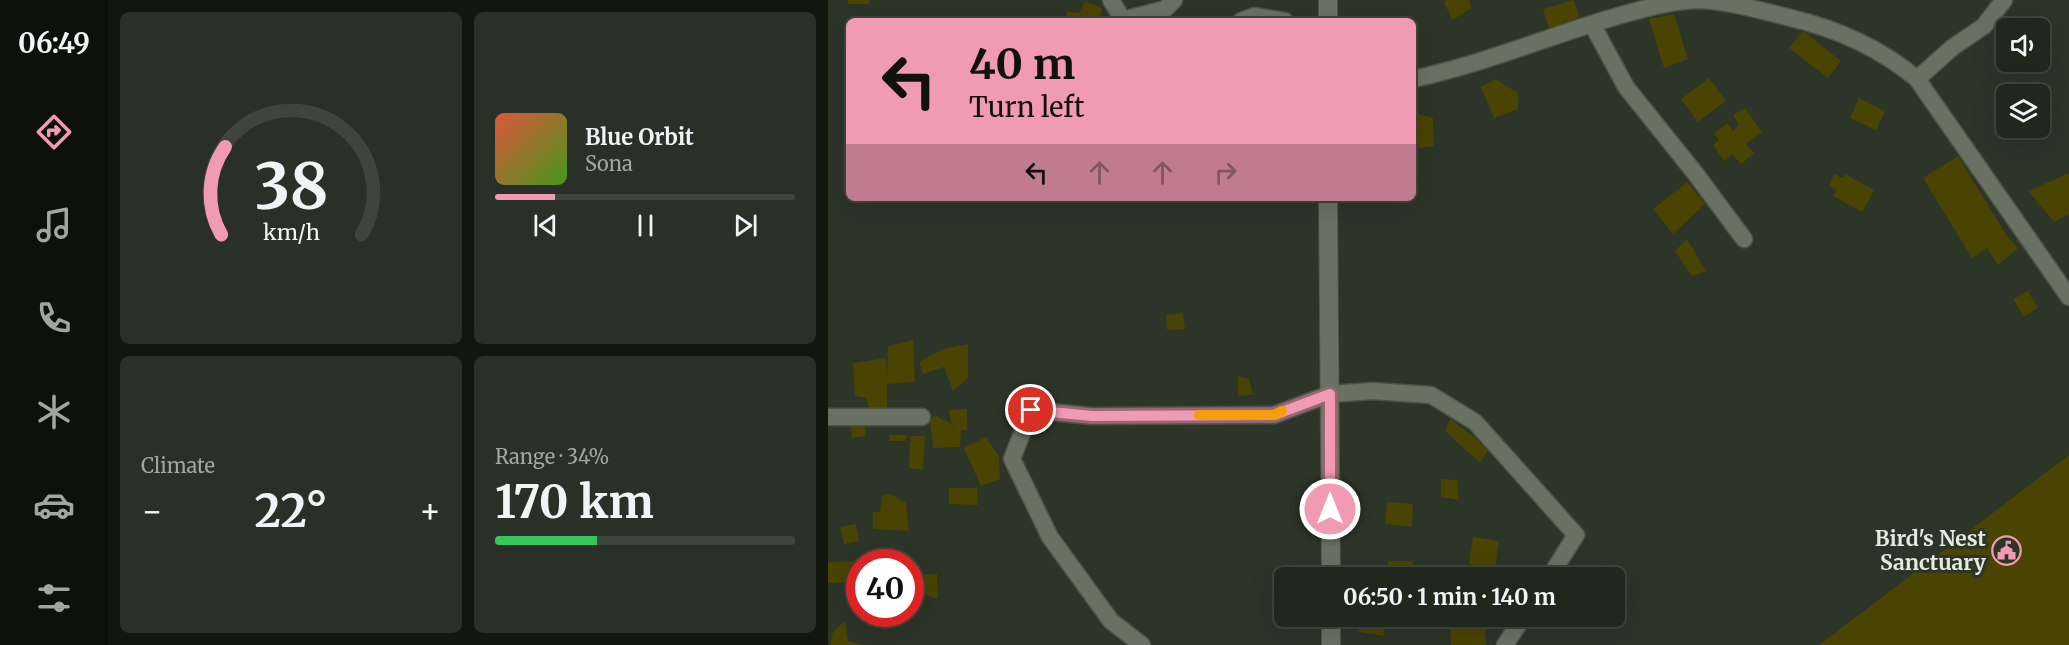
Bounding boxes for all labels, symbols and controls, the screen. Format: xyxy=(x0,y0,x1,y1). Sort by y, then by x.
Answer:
map controls xyxy=(1996,18,2050,138)
button: sound xyxy=(1996,18,2050,72)
text: 06:49 xyxy=(18,26,90,60)
text: 40 m xyxy=(969,38,1075,90)
icon: left xyxy=(870,42,948,120)
button: layers xyxy=(1996,84,2050,138)
text: Turn left xyxy=(969,90,1084,124)
icon: directions xyxy=(33,111,75,153)
text: Blue Orbit xyxy=(585,123,694,151)
text: 38 xyxy=(254,148,328,226)
text: Sona xyxy=(585,151,633,176)
icon: left xyxy=(1020,156,1053,189)
icon: ahead xyxy=(1083,156,1116,189)
icon: ahead xyxy=(1146,156,1179,189)
icon: right xyxy=(1209,156,1242,189)
icon: music xyxy=(33,204,75,246)
icon: previous xyxy=(529,209,562,242)
icon: pause xyxy=(629,209,662,242)
icon: next xyxy=(729,209,762,242)
text: km/h xyxy=(263,219,319,246)
icon: phone xyxy=(33,297,75,339)
pin xyxy=(1005,384,1056,435)
icon: climate xyxy=(33,391,75,433)
icon: arrive xyxy=(1014,393,1047,426)
text: Range · 34% xyxy=(495,444,609,469)
text: Climate xyxy=(141,453,215,478)
text: 170 km xyxy=(495,474,654,530)
position arrow xyxy=(1298,477,1362,541)
text: 22° xyxy=(255,483,327,539)
icon: car xyxy=(33,484,75,526)
text: − xyxy=(141,491,163,532)
text: + xyxy=(419,491,441,532)
place label: Bird's Nest Sanctuary xyxy=(1875,525,1987,576)
public building icon: Bird's Nest Sanctuary xyxy=(1991,534,2023,566)
speed limit sign: 40 xyxy=(846,549,924,627)
icon: filters xyxy=(33,577,75,619)
text: 06:50 · 1 min · 140 m xyxy=(1343,583,1556,611)

